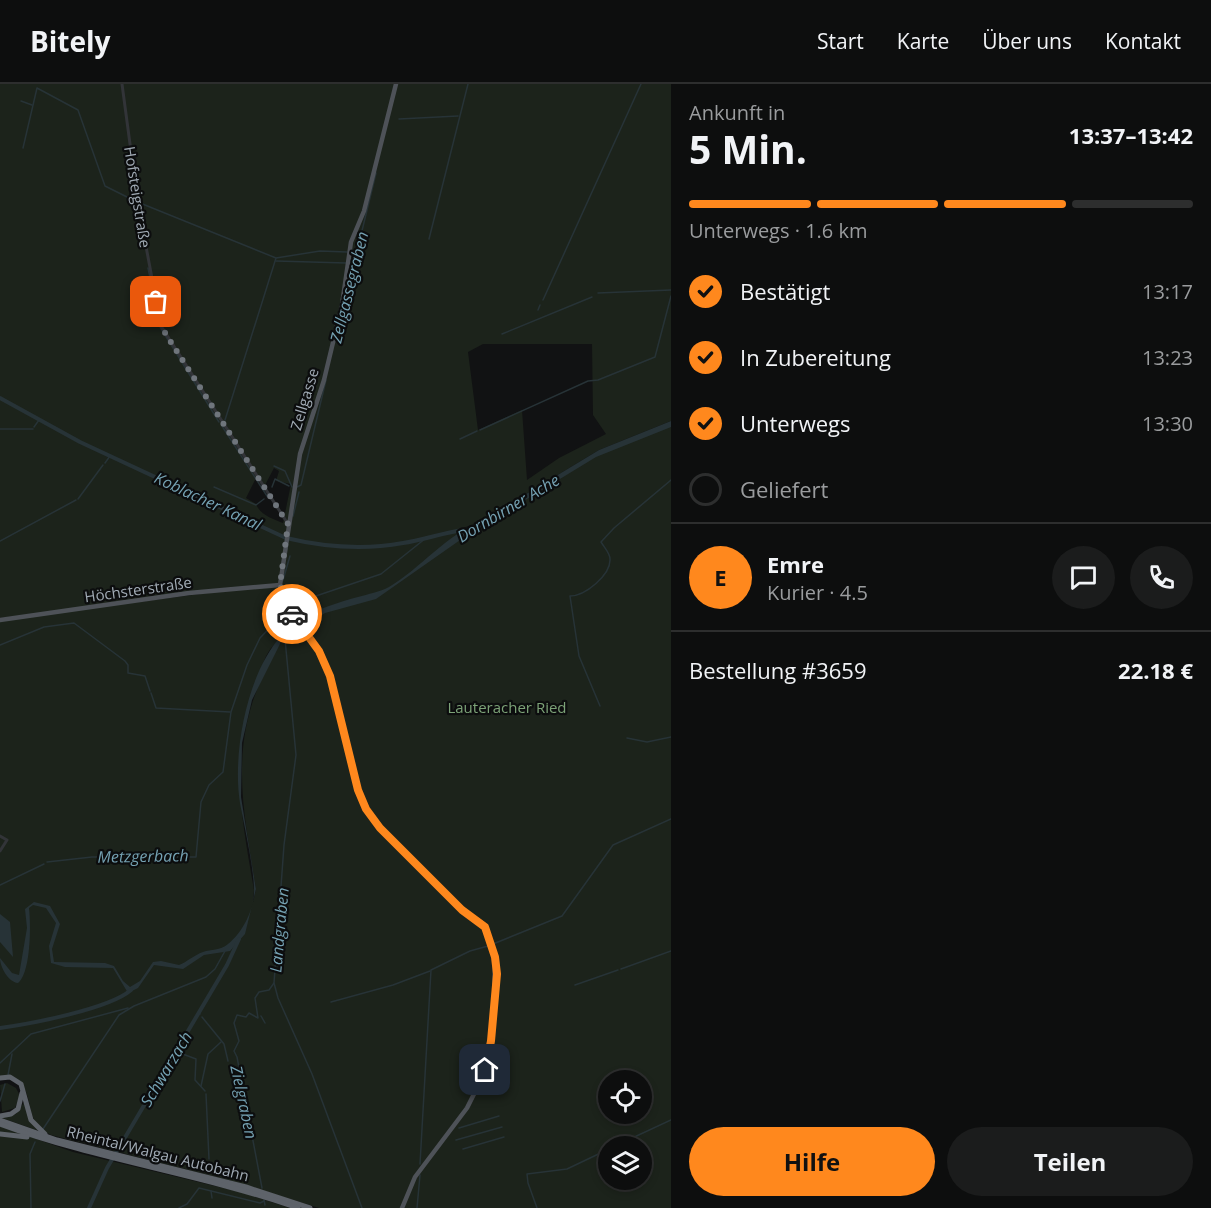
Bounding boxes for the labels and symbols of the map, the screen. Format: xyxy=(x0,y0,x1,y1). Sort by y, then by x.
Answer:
street label: Hofsteigstraße xyxy=(120,145,156,249)
water label: Zellgassegraben xyxy=(324,229,373,346)
pin xyxy=(130,276,181,327)
street label: Zellgasse xyxy=(285,366,323,432)
water label: Koblacher Kanal xyxy=(151,467,266,536)
water label: Dornbirner Ache xyxy=(453,469,563,547)
street label: Höchsterstraße xyxy=(83,572,193,606)
courier xyxy=(262,584,322,644)
park label: Lauteracher Ried xyxy=(447,697,567,717)
water label: Metzgerbach xyxy=(97,844,189,868)
water label: Landgraben xyxy=(264,887,294,973)
water label: Schwarzach xyxy=(135,1027,197,1111)
pin xyxy=(459,1044,510,1095)
water label: Zielgraben xyxy=(225,1062,263,1141)
street label: Rheintal/Walgau Autobahn xyxy=(65,1121,251,1185)

